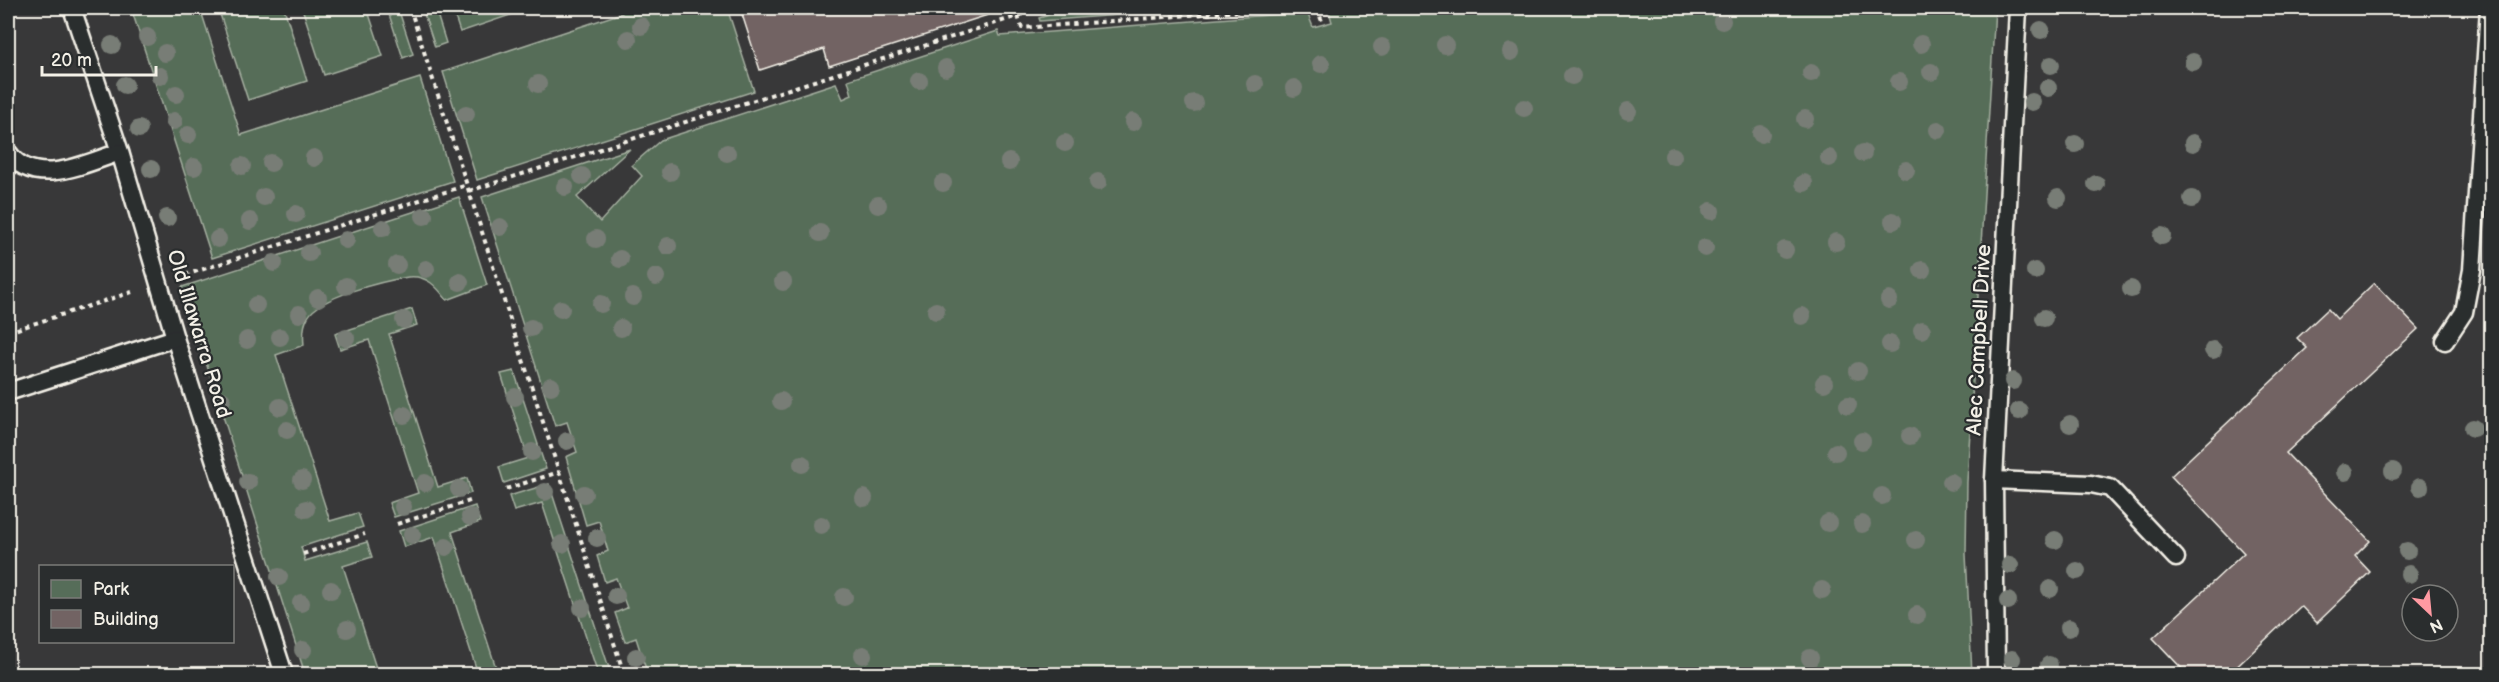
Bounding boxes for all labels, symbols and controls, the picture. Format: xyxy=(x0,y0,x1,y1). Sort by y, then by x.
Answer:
scale bar xyxy=(42,39,156,77)
text: 20 m xyxy=(51,50,92,71)
street label: Alec Campbell Drive xyxy=(1962,244,1996,436)
street label: Old Illawarra Road xyxy=(161,247,237,421)
legend xyxy=(39,565,234,643)
text: Park xyxy=(93,579,129,600)
north arrow xyxy=(2400,583,2460,643)
text: Building xyxy=(93,609,159,630)
text: N xyxy=(2426,614,2445,636)

